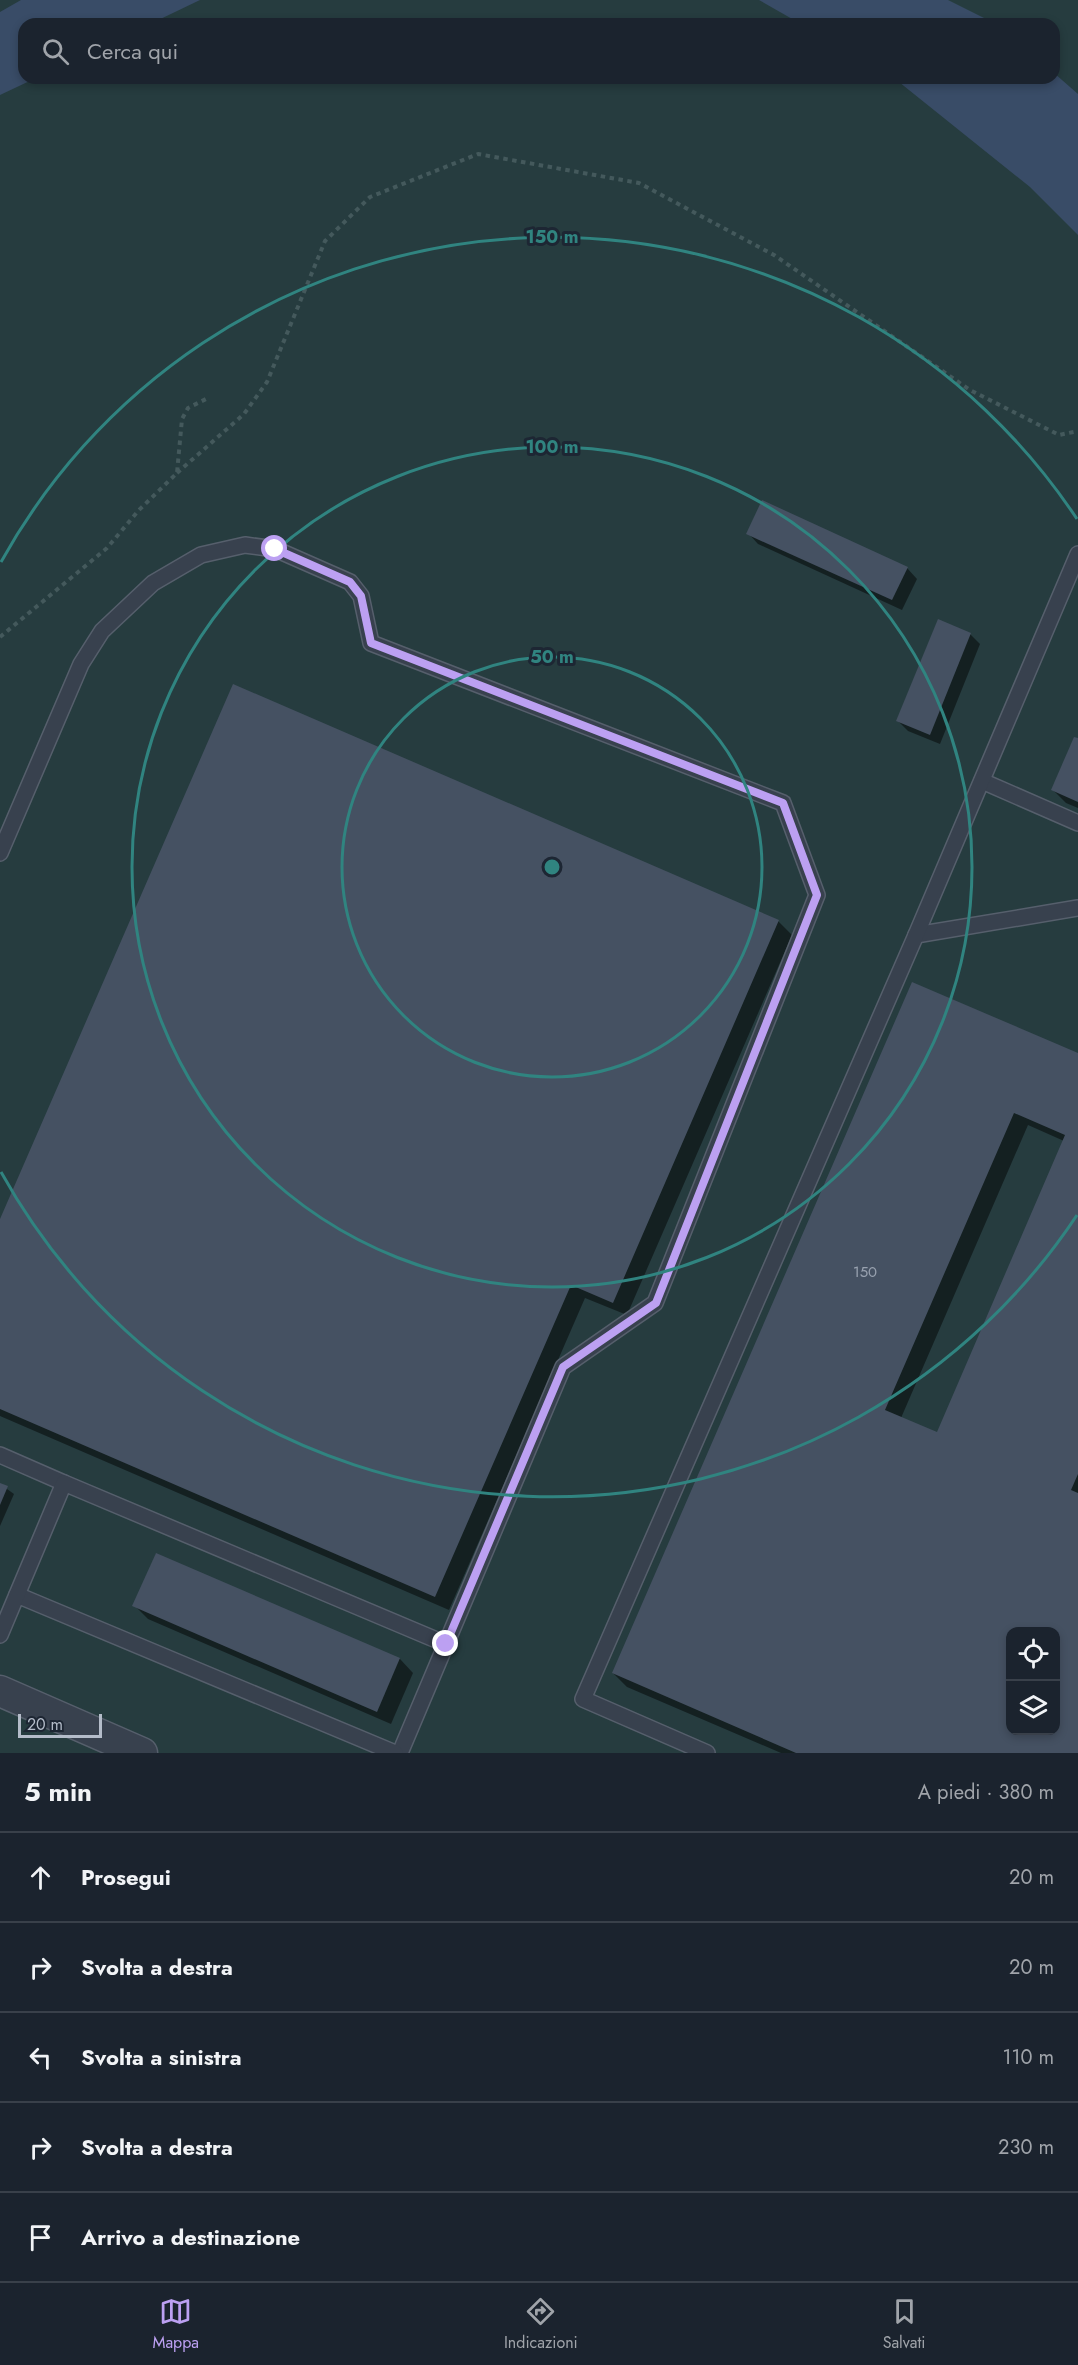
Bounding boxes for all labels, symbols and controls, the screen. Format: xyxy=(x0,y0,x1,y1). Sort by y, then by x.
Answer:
search box xyxy=(18,18,1060,84)
icon: search xyxy=(39,35,72,68)
text: Cerca qui xyxy=(87,35,178,67)
text: 150 m xyxy=(526,224,578,250)
text: 100 m xyxy=(525,434,579,460)
route start xyxy=(261,535,287,561)
text: 50 m xyxy=(530,644,574,670)
centre of rings xyxy=(542,857,562,877)
house number: 150 xyxy=(853,1261,877,1283)
map controls xyxy=(1006,1627,1060,1735)
button: locate xyxy=(1006,1627,1060,1681)
route end xyxy=(432,1630,458,1656)
button: layers xyxy=(1006,1681,1060,1735)
scale bar xyxy=(18,1711,102,1738)
text: 20 m xyxy=(27,1713,63,1736)
text: 5 min xyxy=(24,1773,92,1811)
text: A piedi · 380 m xyxy=(918,1778,1054,1807)
icon: ahead xyxy=(24,1861,57,1894)
text: Prosegui xyxy=(81,1861,171,1893)
text: 20 m xyxy=(1009,1863,1054,1892)
icon: right xyxy=(24,1951,57,1984)
text: Svolta a destra xyxy=(81,1951,233,1983)
text: 20 m xyxy=(1009,1953,1054,1982)
icon: left xyxy=(24,2041,57,2074)
text: Svolta a sinistra xyxy=(81,2041,242,2073)
text: 110 m xyxy=(1002,2043,1054,2072)
icon: right xyxy=(24,2131,57,2164)
text: Svolta a destra xyxy=(81,2131,233,2163)
text: 230 m xyxy=(998,2133,1054,2162)
icon: arrive xyxy=(24,2221,57,2254)
text: Arrivo a destinazione xyxy=(81,2221,300,2253)
tab: Mappa xyxy=(152,2295,199,2354)
tab: Indicazioni xyxy=(504,2295,578,2354)
tab: Salvati xyxy=(883,2295,926,2354)

